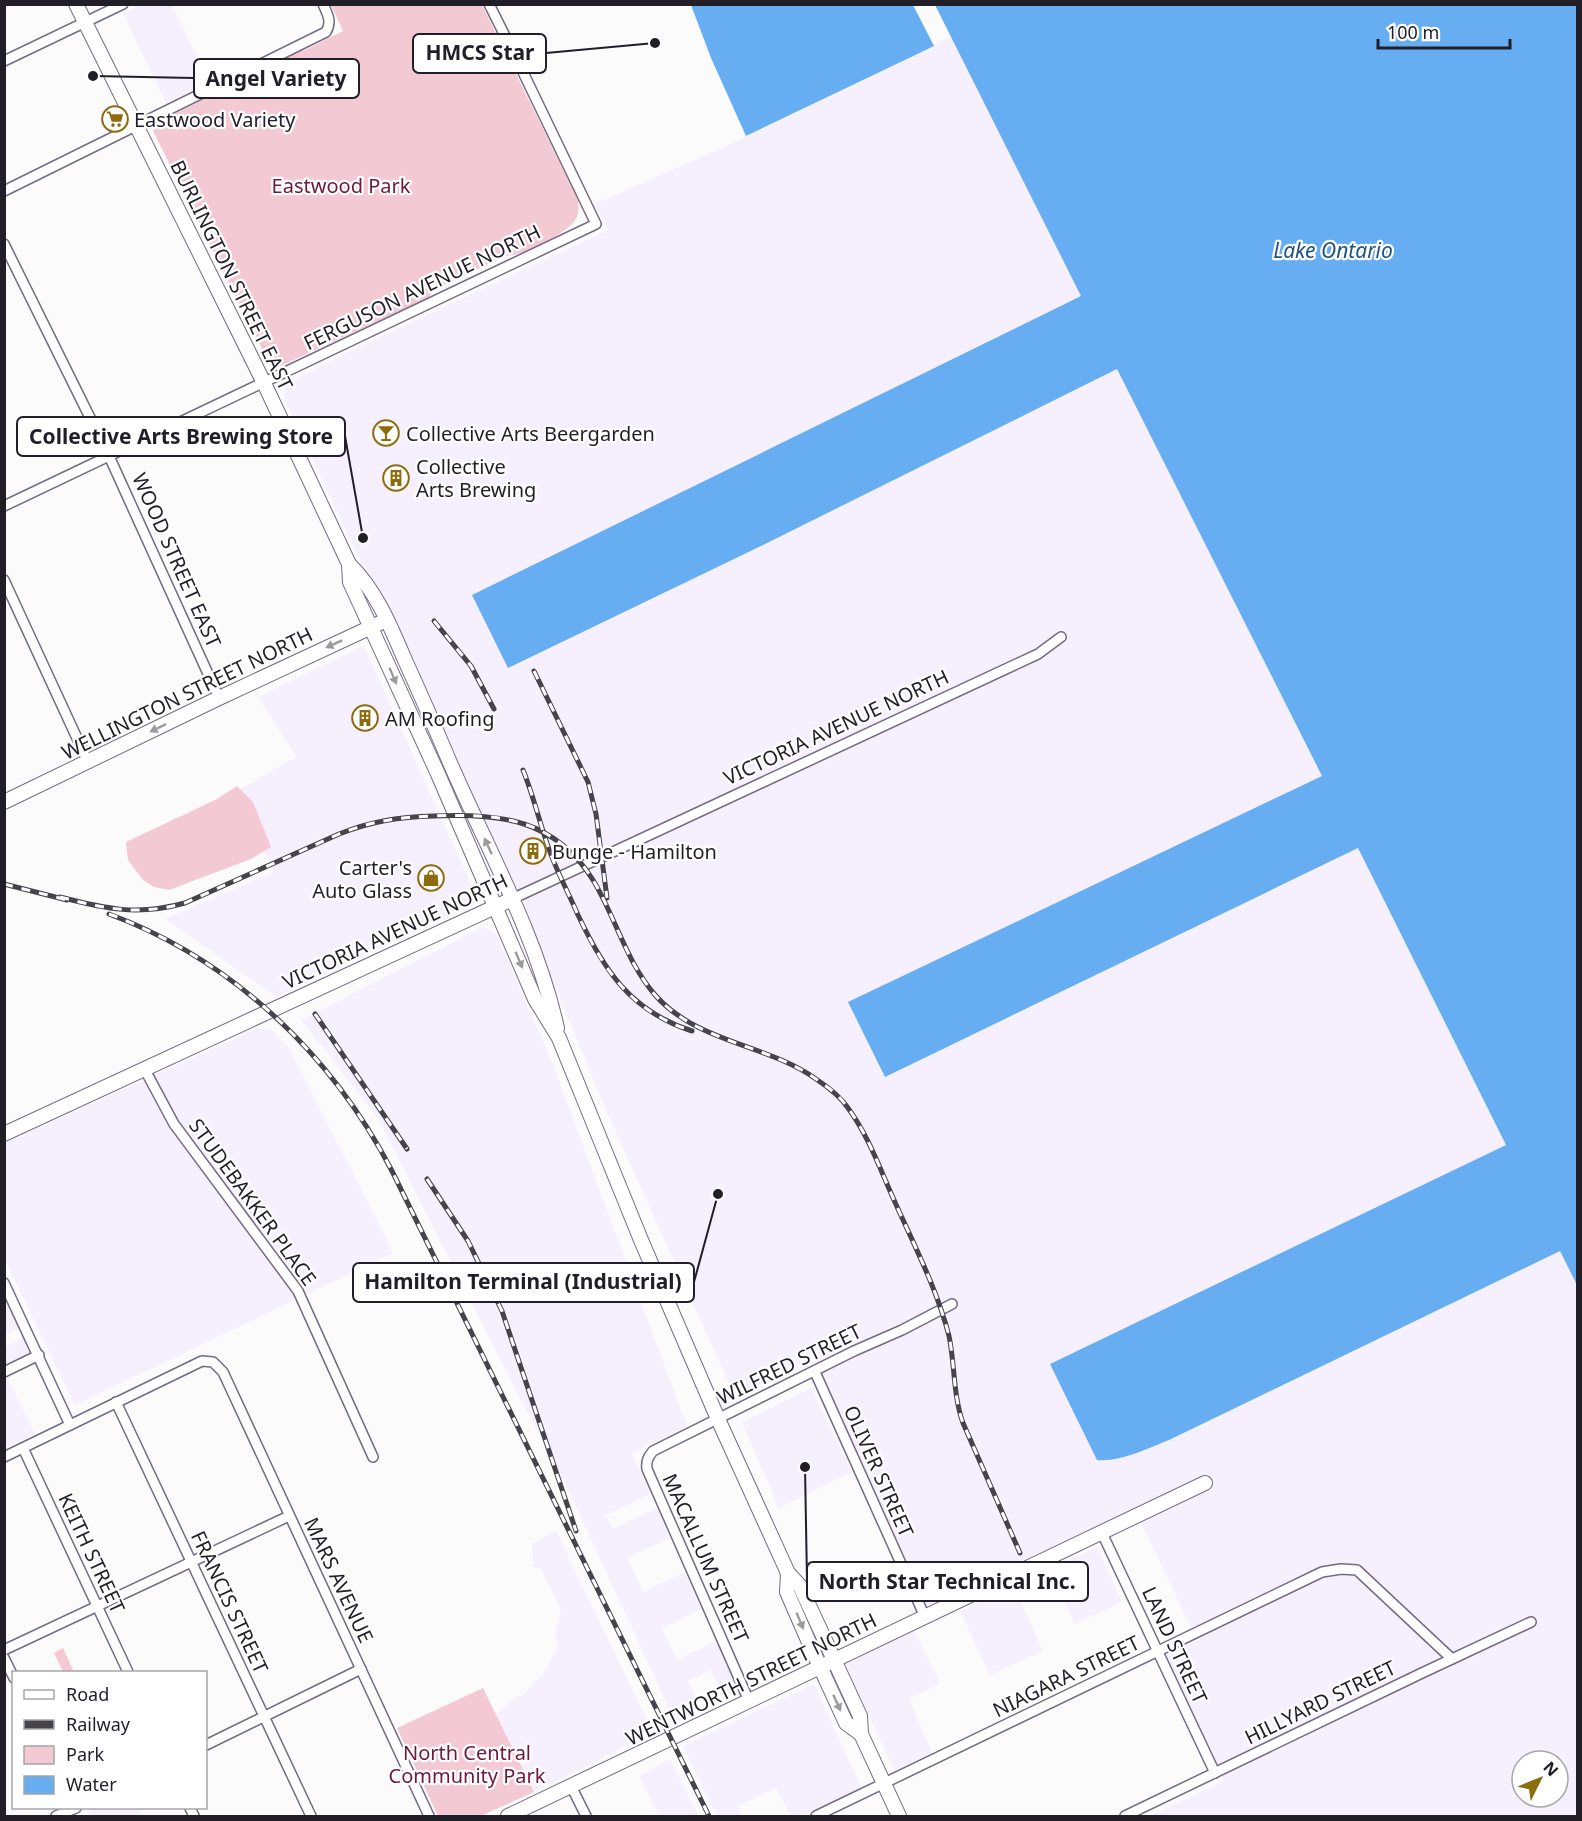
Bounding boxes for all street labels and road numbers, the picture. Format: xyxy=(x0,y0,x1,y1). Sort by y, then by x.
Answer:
street label: BURLINGTON STREET EAST xyxy=(164,155,300,395)
street label: FERGUSON AVENUE NORTH xyxy=(299,218,545,356)
street label: WOOD STREET EAST xyxy=(126,468,228,652)
street label: WELLINGTON STREET NORTH xyxy=(57,620,317,766)
street label: VICTORIA AVENUE NORTH xyxy=(719,663,953,791)
street label: VICTORIA AVENUE NORTH xyxy=(278,867,512,995)
street label: STUDEBAKKER PLACE xyxy=(183,1113,323,1291)
street label: WILFRED STREET xyxy=(712,1317,866,1411)
street label: OLIVER STREET xyxy=(838,1401,920,1541)
street label: MACALLUM STREET xyxy=(657,1469,755,1647)
street label: KEITH STREET xyxy=(52,1489,132,1617)
street label: MARS AVENUE xyxy=(298,1513,380,1647)
street label: FRANCIS STREET xyxy=(185,1526,275,1678)
street label: LAND STREET xyxy=(1136,1582,1214,1708)
street label: WENTWORTH STREET NORTH xyxy=(621,1606,881,1752)
street label: NIAGARA STREET xyxy=(988,1629,1144,1723)
street label: HILLYARD STREET xyxy=(1240,1654,1400,1750)

